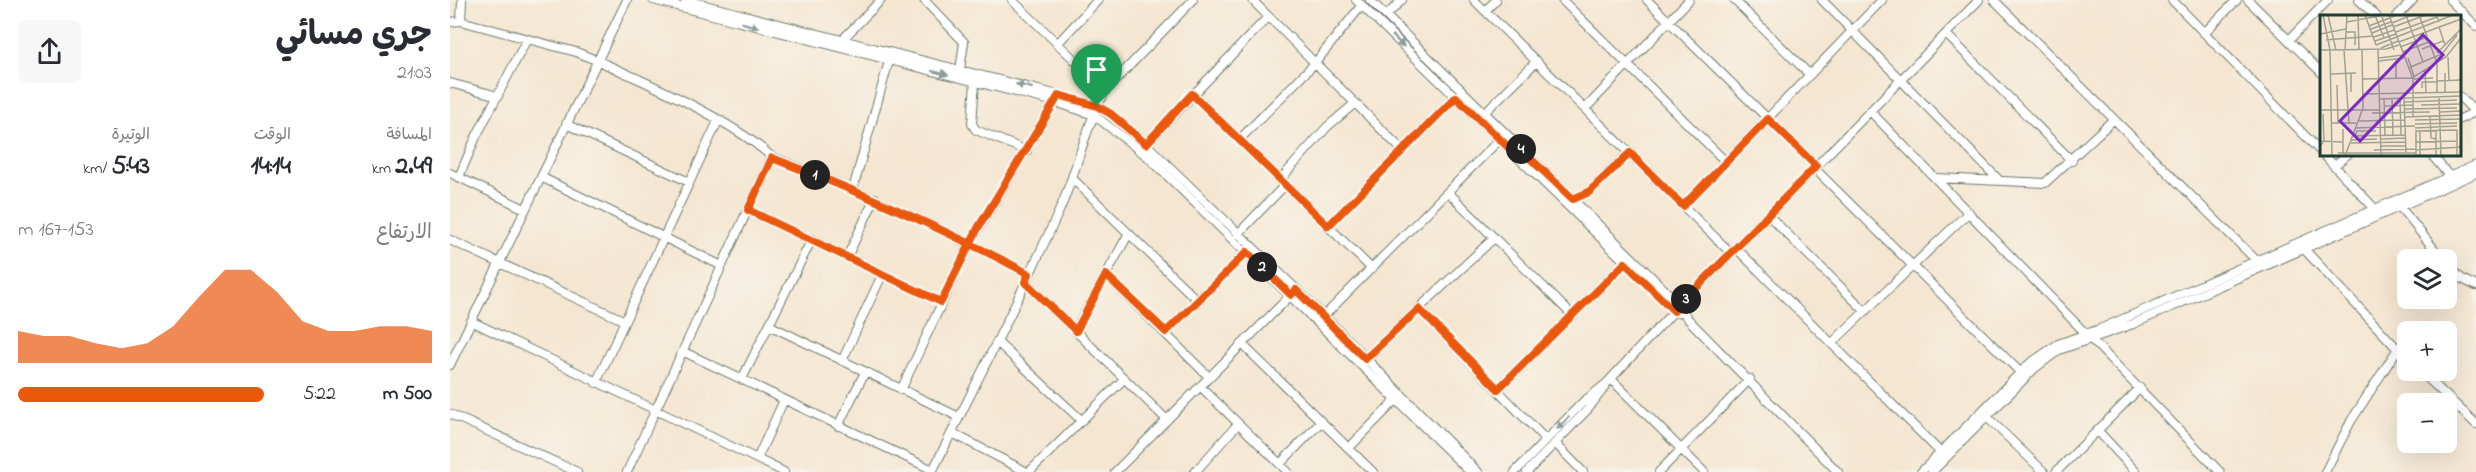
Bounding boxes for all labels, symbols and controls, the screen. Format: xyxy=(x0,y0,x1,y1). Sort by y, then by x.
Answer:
text: جري مسائي xyxy=(275,12,432,60)
inset map xyxy=(2320,15,2461,156)
button: share xyxy=(18,20,81,83)
one-way arrow xyxy=(741,21,760,31)
one-way arrow xyxy=(1391,33,1405,47)
pin xyxy=(1071,44,1122,106)
icon: arrive xyxy=(1080,53,1113,86)
text: 21:03 xyxy=(397,59,432,88)
one-way arrow xyxy=(930,69,949,79)
one-way arrow xyxy=(1015,81,1033,90)
text: الوتيرة xyxy=(111,123,150,147)
text: الوقت xyxy=(254,123,291,147)
text: المسافة xyxy=(386,123,432,147)
pin: 4 xyxy=(1506,134,1536,164)
text: 4 xyxy=(1518,137,1524,161)
text: 5:43 xyxy=(111,148,150,186)
text: 14:14 xyxy=(251,148,291,186)
text: 2.49 xyxy=(395,148,432,186)
text: /km xyxy=(83,157,111,181)
text: km xyxy=(372,157,395,181)
pin: 1 xyxy=(800,160,830,190)
text: 1 xyxy=(812,163,818,187)
text: 153–167 m xyxy=(18,216,94,245)
text: الارتفاع xyxy=(376,219,432,248)
map controls xyxy=(2397,249,2457,453)
button: layers xyxy=(2397,249,2457,309)
pin: 2 xyxy=(1247,252,1277,282)
text: 2 xyxy=(1258,255,1266,279)
pin: 3 xyxy=(1671,284,1701,314)
text: 3 xyxy=(1683,287,1689,311)
button: + xyxy=(2397,321,2457,381)
text: 5:22 xyxy=(303,380,336,409)
text: 500 m xyxy=(383,380,432,409)
button: − xyxy=(2397,393,2457,453)
one-way arrow xyxy=(1556,416,1570,430)

